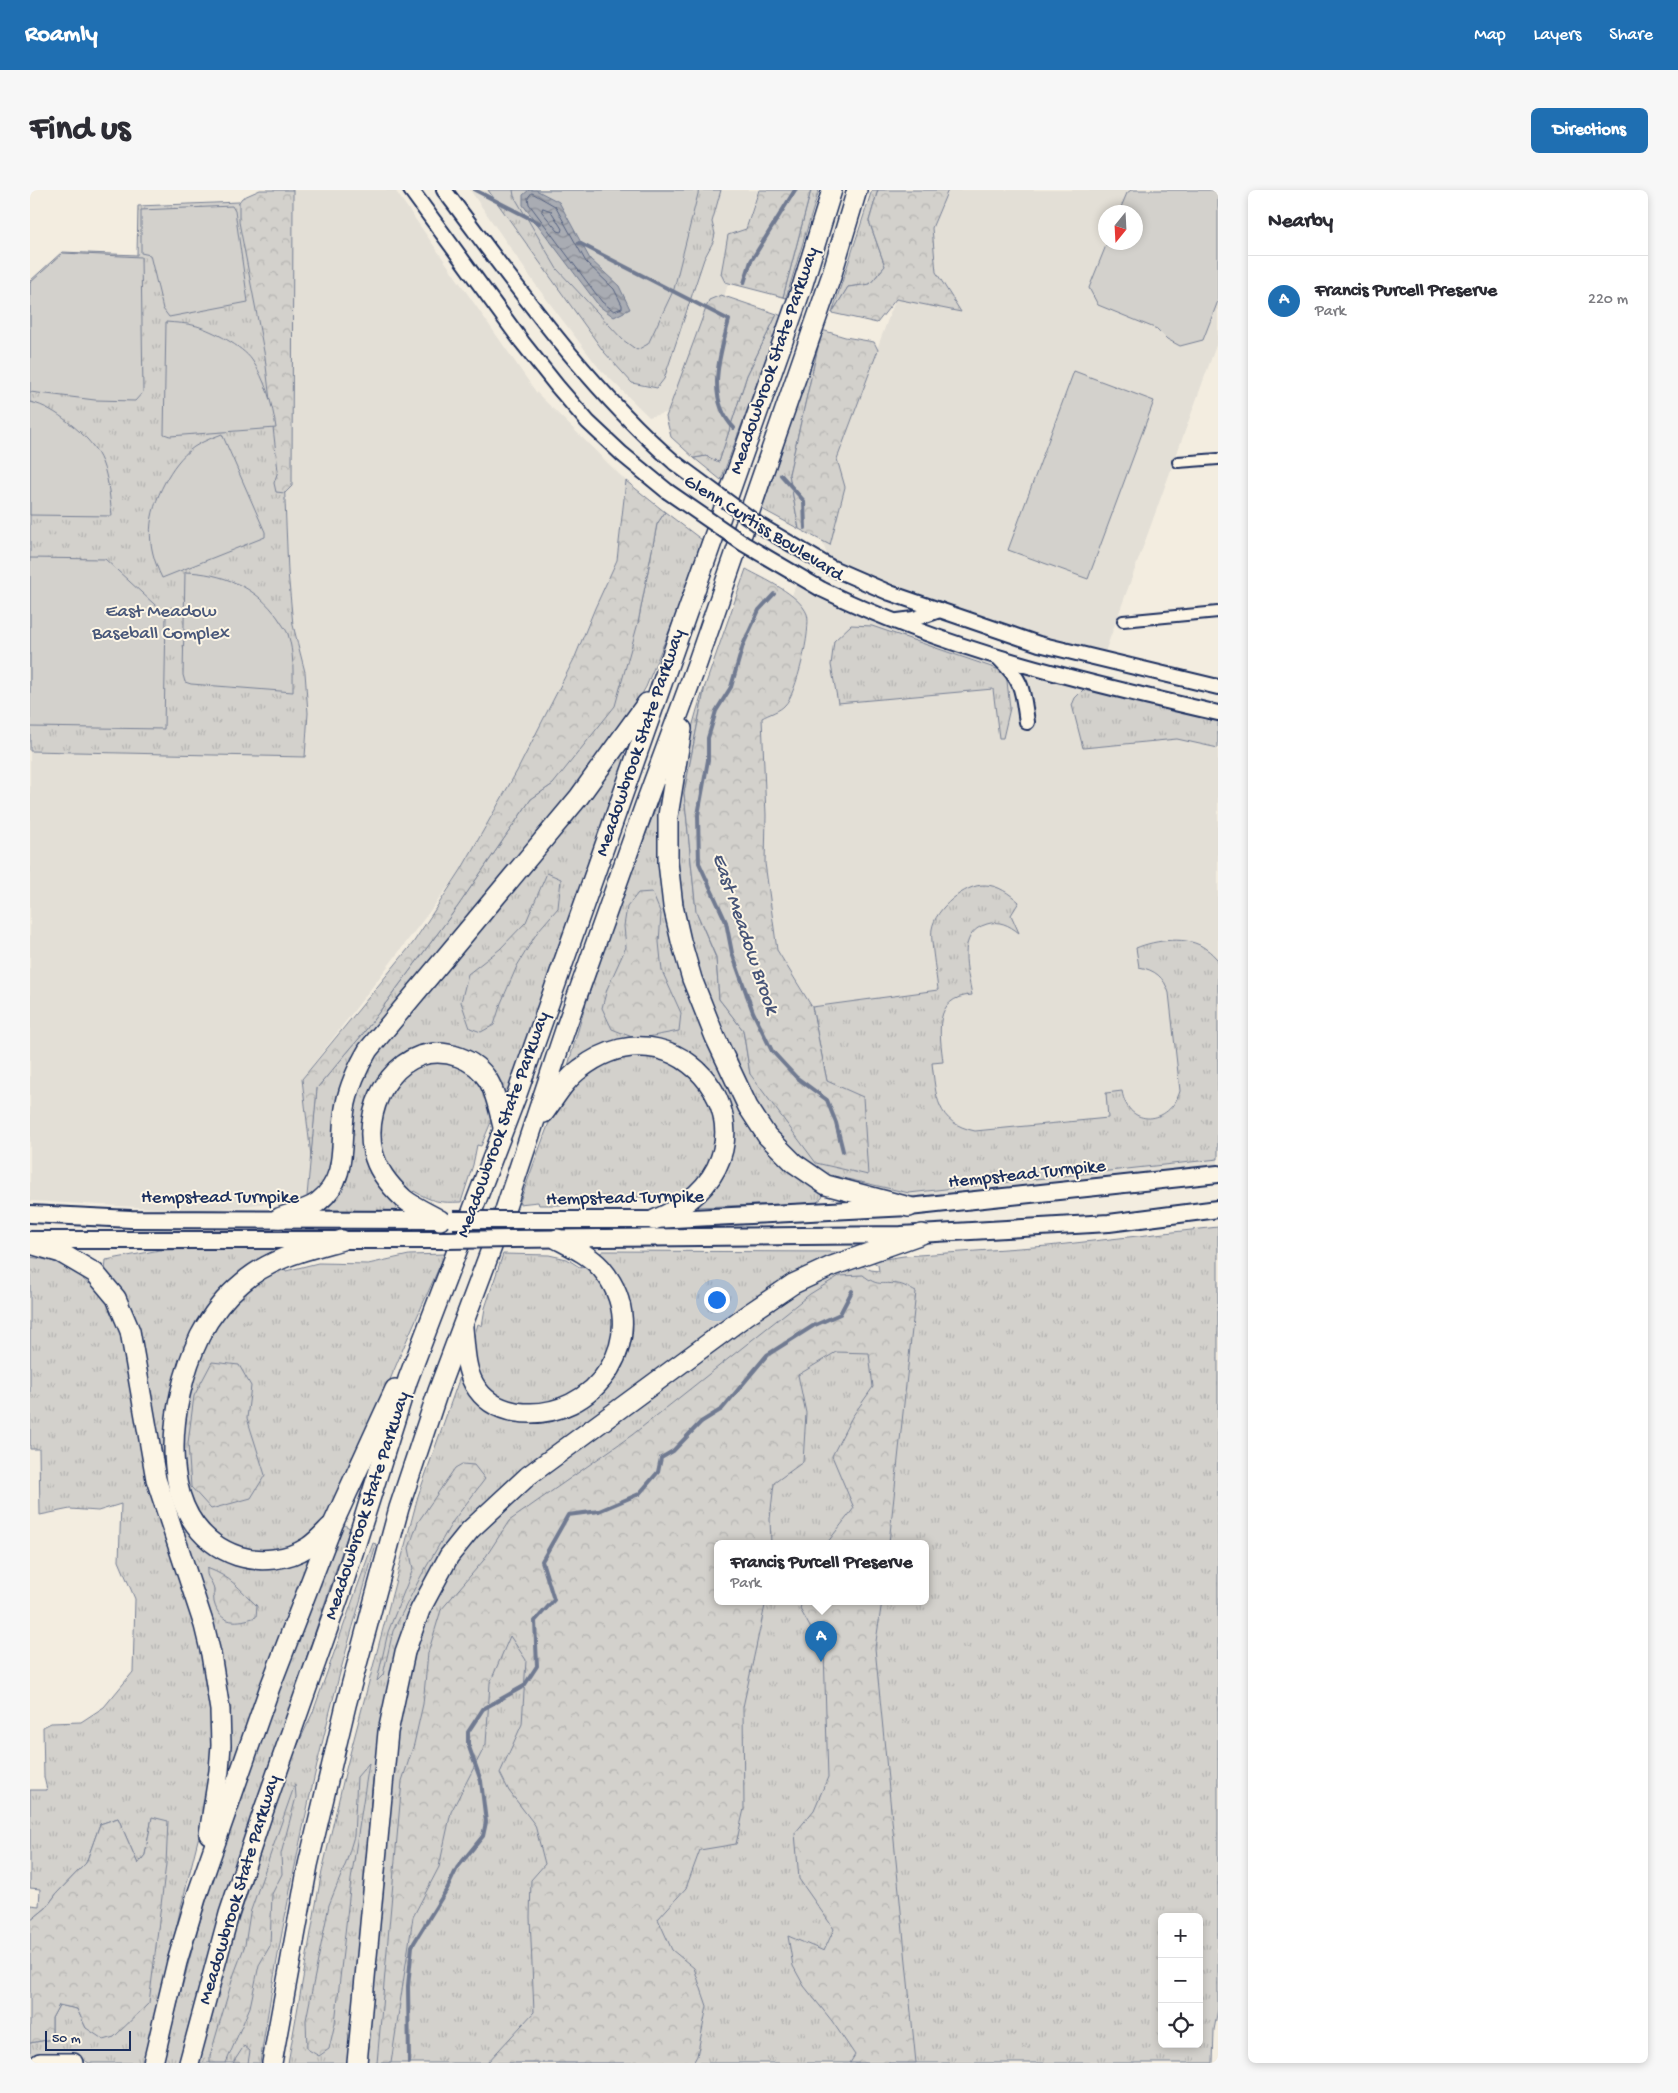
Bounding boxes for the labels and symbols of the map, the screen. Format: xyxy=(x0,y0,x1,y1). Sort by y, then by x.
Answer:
north arrow xyxy=(1098,205,1143,250)
street label: Meadowbrook State Parkway xyxy=(725,244,825,478)
street label: Glenn Curtiss Boulevard xyxy=(679,470,849,589)
park label: East Meadow Baseball Complex xyxy=(91,601,230,646)
street label: Meadowbrook State Parkway xyxy=(591,626,691,860)
water label: East Meadow Brook xyxy=(706,851,783,1019)
street label: Meadowbrook State Parkway xyxy=(452,1008,556,1241)
street label: Hempstead Turnpike xyxy=(947,1155,1107,1195)
street label: Hempstead Turnpike xyxy=(546,1186,704,1212)
street label: Hempstead Turnpike xyxy=(141,1187,299,1210)
your location xyxy=(704,1287,730,1313)
street label: Meadowbrook State Parkway xyxy=(320,1388,416,1623)
pin: A xyxy=(805,1621,837,1662)
street label: Meadowbrook State Parkway xyxy=(194,1772,286,2008)
scale bar xyxy=(45,2028,131,2051)

